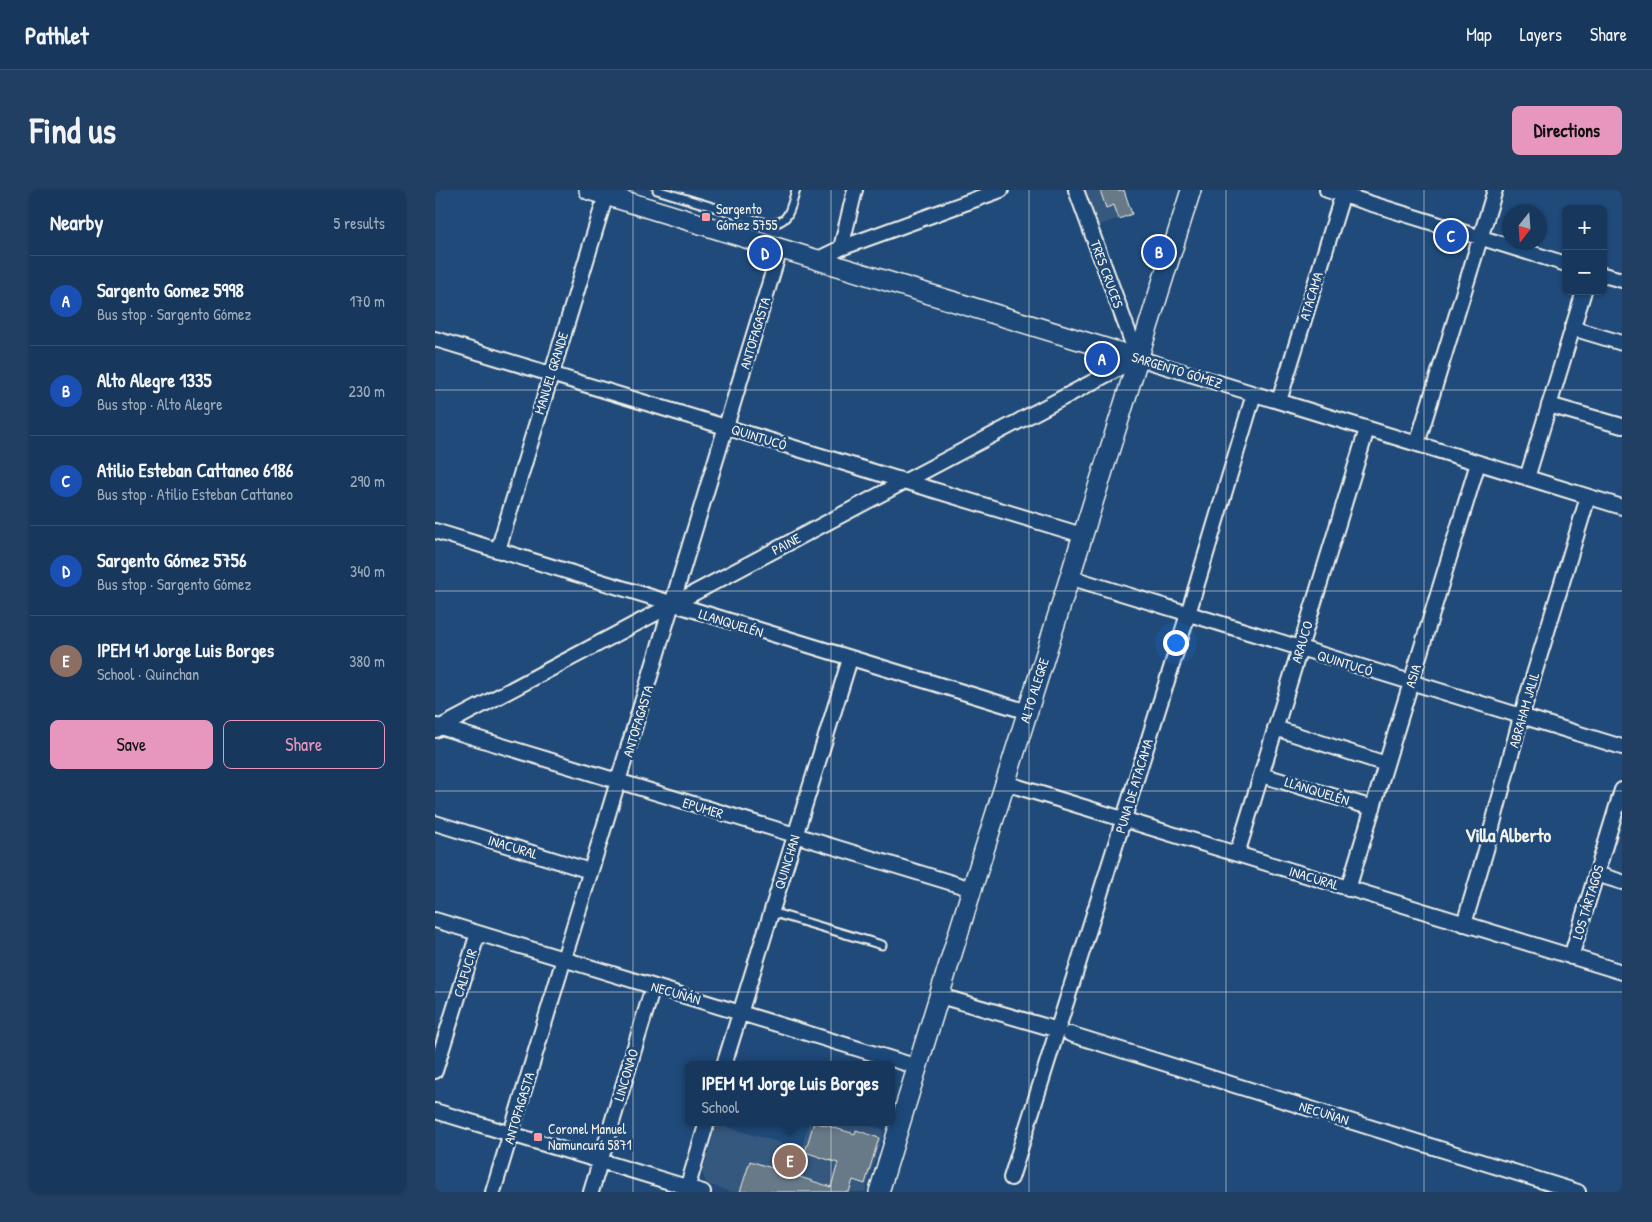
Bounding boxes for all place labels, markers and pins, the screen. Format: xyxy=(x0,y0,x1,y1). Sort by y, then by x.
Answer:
place label: Sargento Gómez 5755 xyxy=(716,199,777,234)
marker: Sargento Gómez 5755 xyxy=(700,211,712,223)
pin: C xyxy=(1435,217,1467,255)
pin: B xyxy=(1143,233,1175,271)
pin: D xyxy=(749,234,781,272)
pin: A xyxy=(1086,340,1118,378)
place label: Coronel Manuel Namuncurá 5871 xyxy=(548,1119,632,1154)
marker: Coronel Manuel Namuncurá 5871 xyxy=(532,1131,544,1143)
pin: E xyxy=(774,1142,806,1180)

